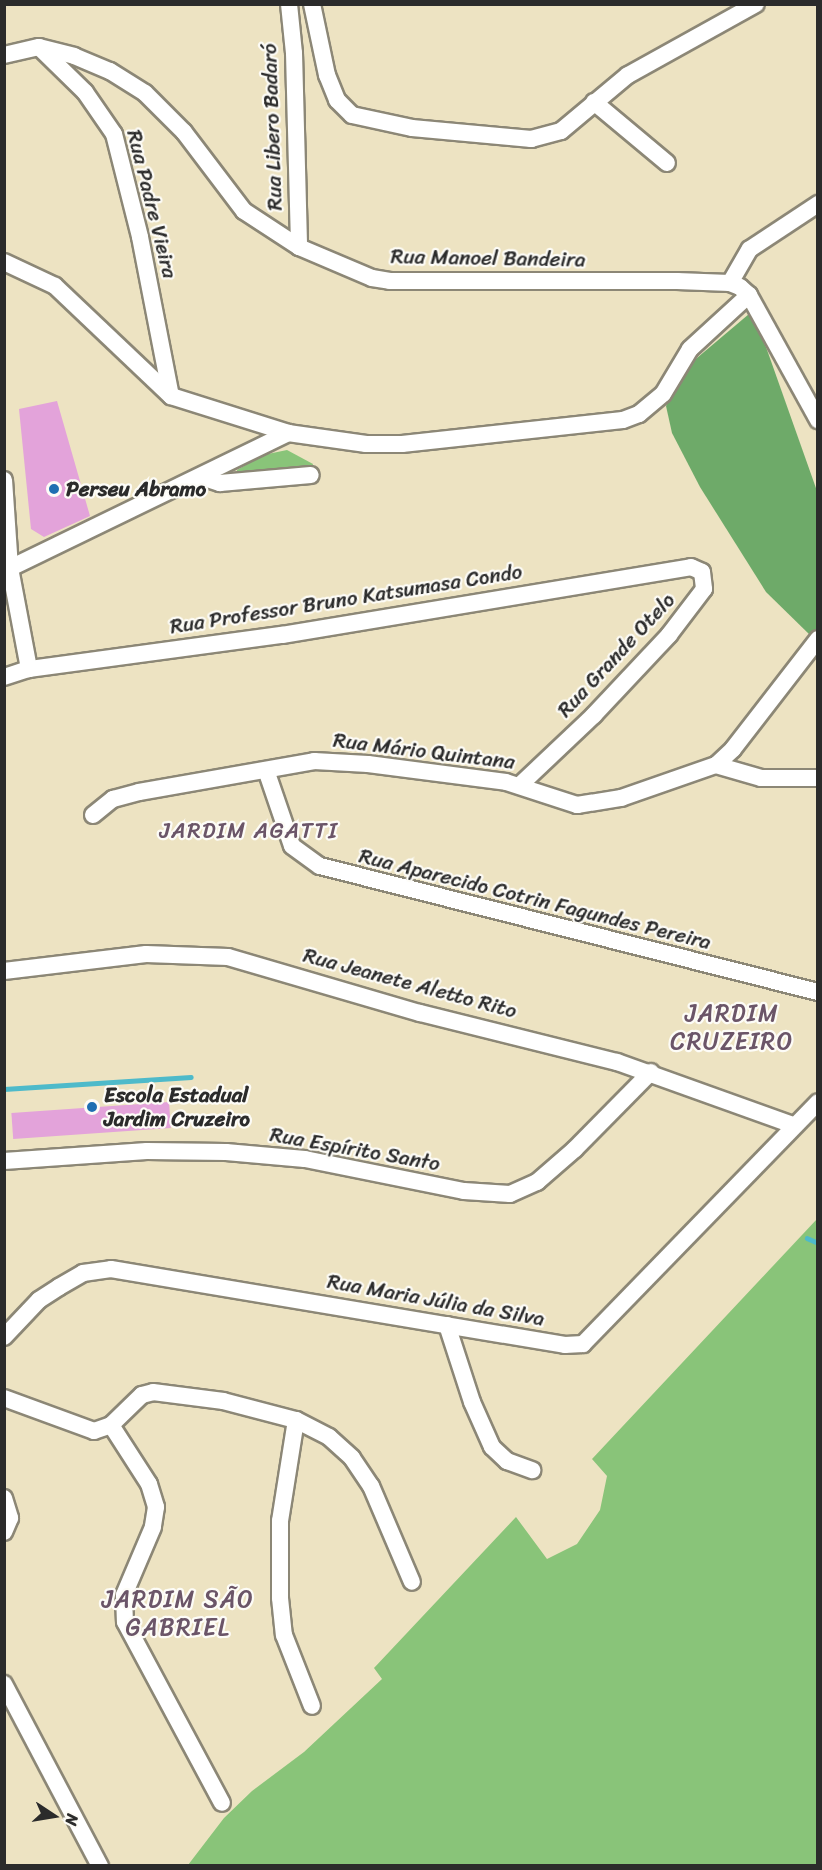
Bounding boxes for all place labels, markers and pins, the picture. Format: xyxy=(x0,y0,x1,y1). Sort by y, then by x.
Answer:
place label: Perseu Abramo xyxy=(66,476,207,502)
marker: Perseu Abramo xyxy=(47,482,61,496)
place label: Escola Estadual Jardim Cruzeiro xyxy=(104,1082,250,1132)
marker: Escola Estadual Jardim Cruzeiro xyxy=(85,1100,99,1114)

